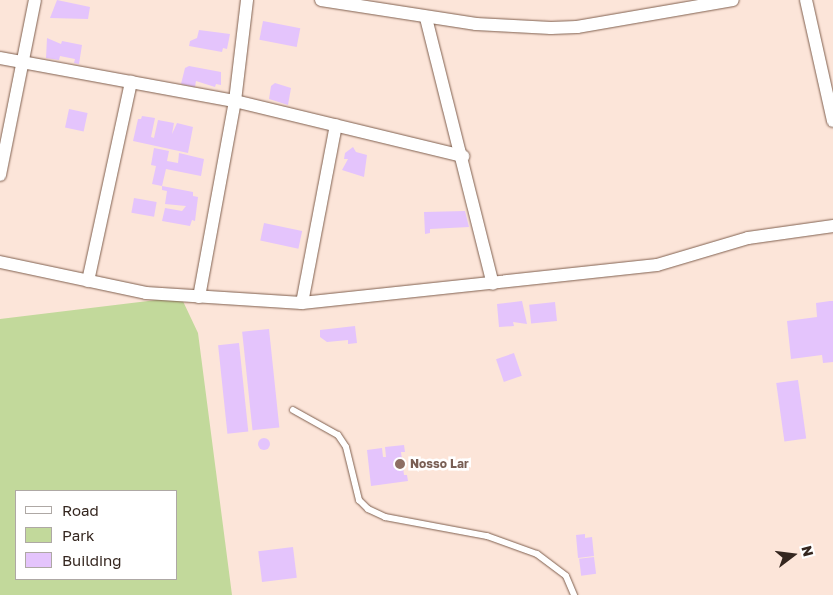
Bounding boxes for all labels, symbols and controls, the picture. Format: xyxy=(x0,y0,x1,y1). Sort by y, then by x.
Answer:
place label: Nosso Lar xyxy=(410,457,469,471)
marker: Nosso Lar xyxy=(394,458,406,470)
legend xyxy=(15,490,178,580)
text: Road xyxy=(62,501,99,519)
text: Park xyxy=(62,526,94,544)
north arrow xyxy=(768,530,818,580)
text: N xyxy=(798,544,818,558)
text: Building xyxy=(62,551,122,569)

